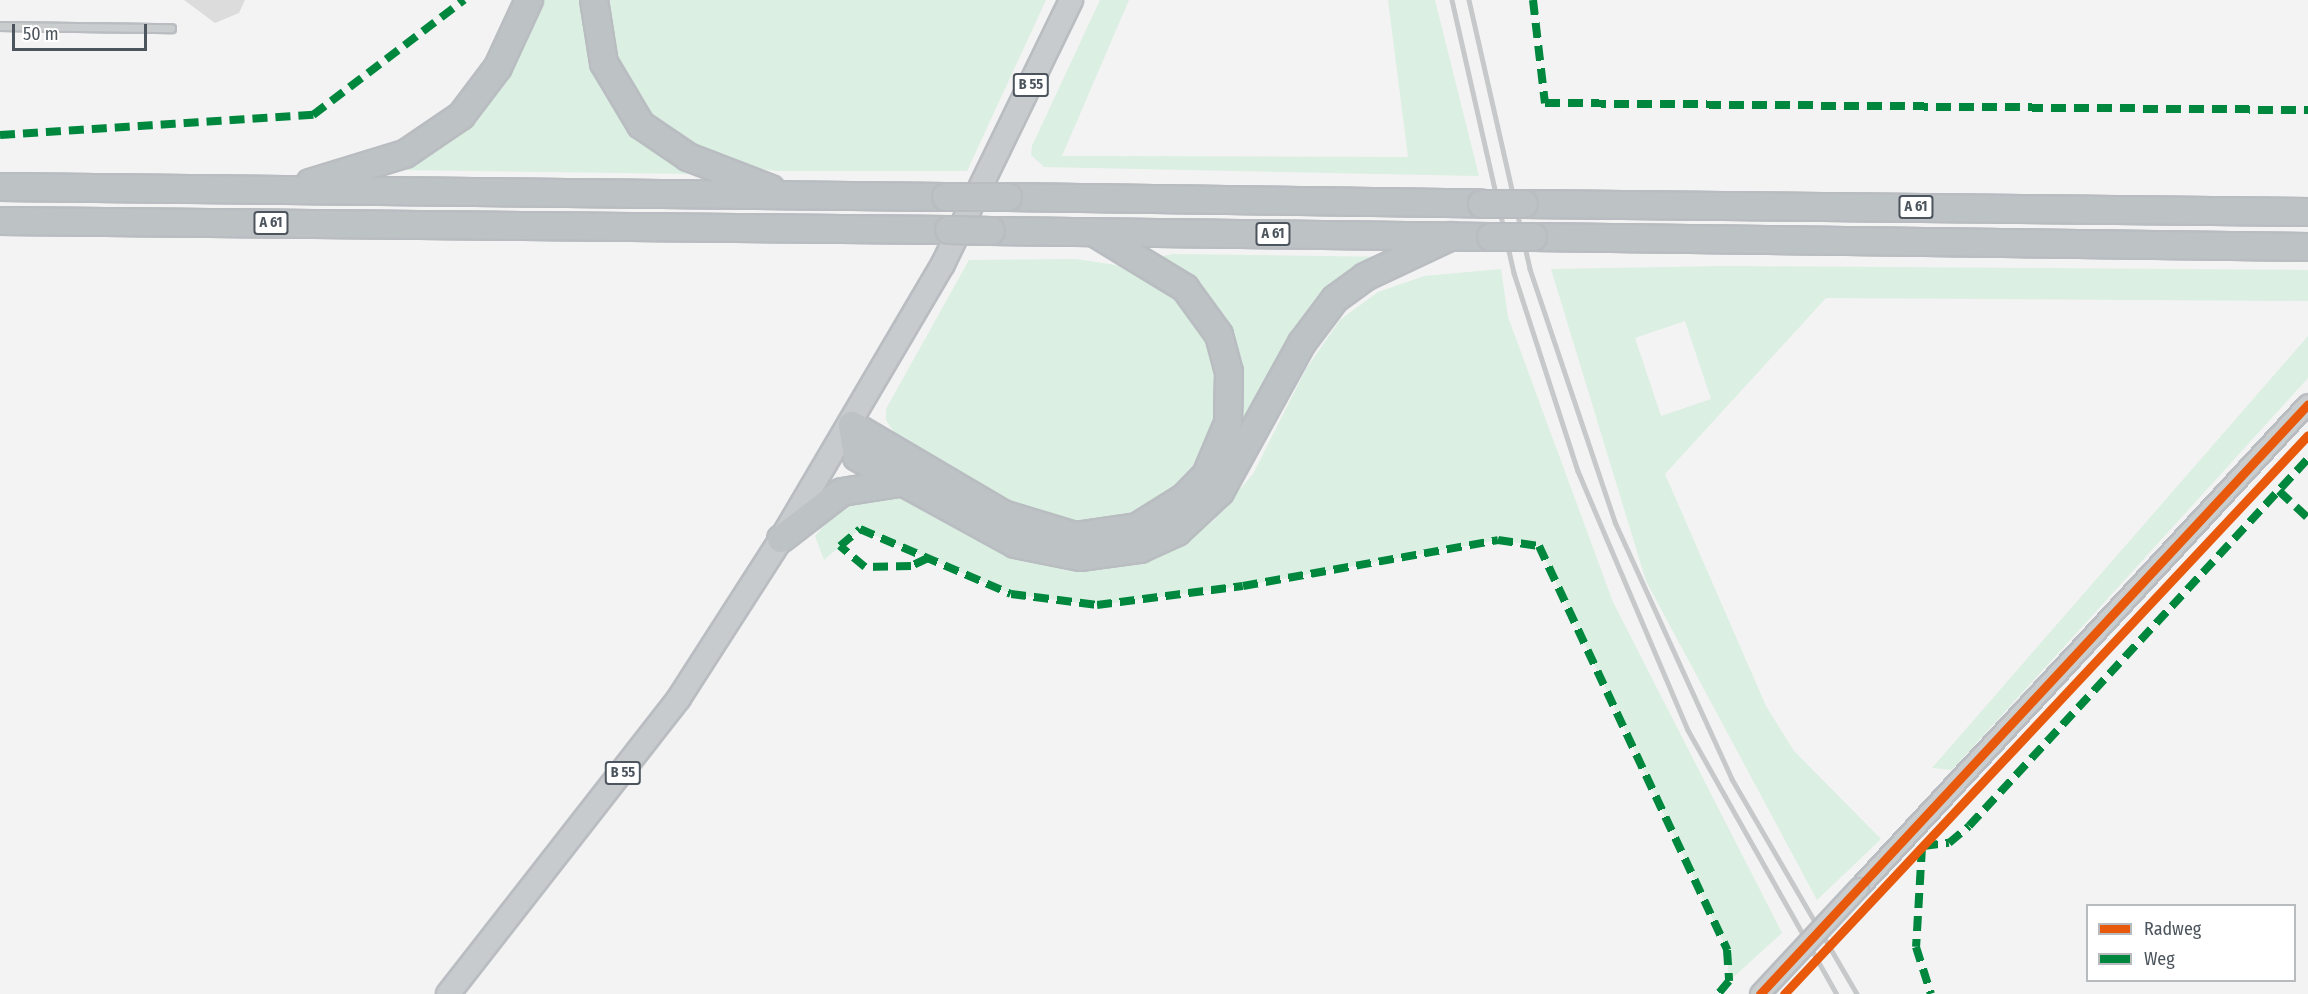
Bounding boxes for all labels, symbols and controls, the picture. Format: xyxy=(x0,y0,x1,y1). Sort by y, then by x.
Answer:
scale bar xyxy=(15,12,150,50)
text: 50 m xyxy=(23,23,59,45)
road number: B 55 xyxy=(1012,74,1050,96)
road number: A 61 xyxy=(1898,196,1934,218)
road number: A 61 xyxy=(253,212,289,234)
road number: A 61 xyxy=(1255,223,1291,245)
road number: B 55 xyxy=(604,762,642,784)
legend xyxy=(2086,904,2296,982)
text: Radweg xyxy=(2144,918,2201,940)
text: Weg xyxy=(2144,948,2175,970)

